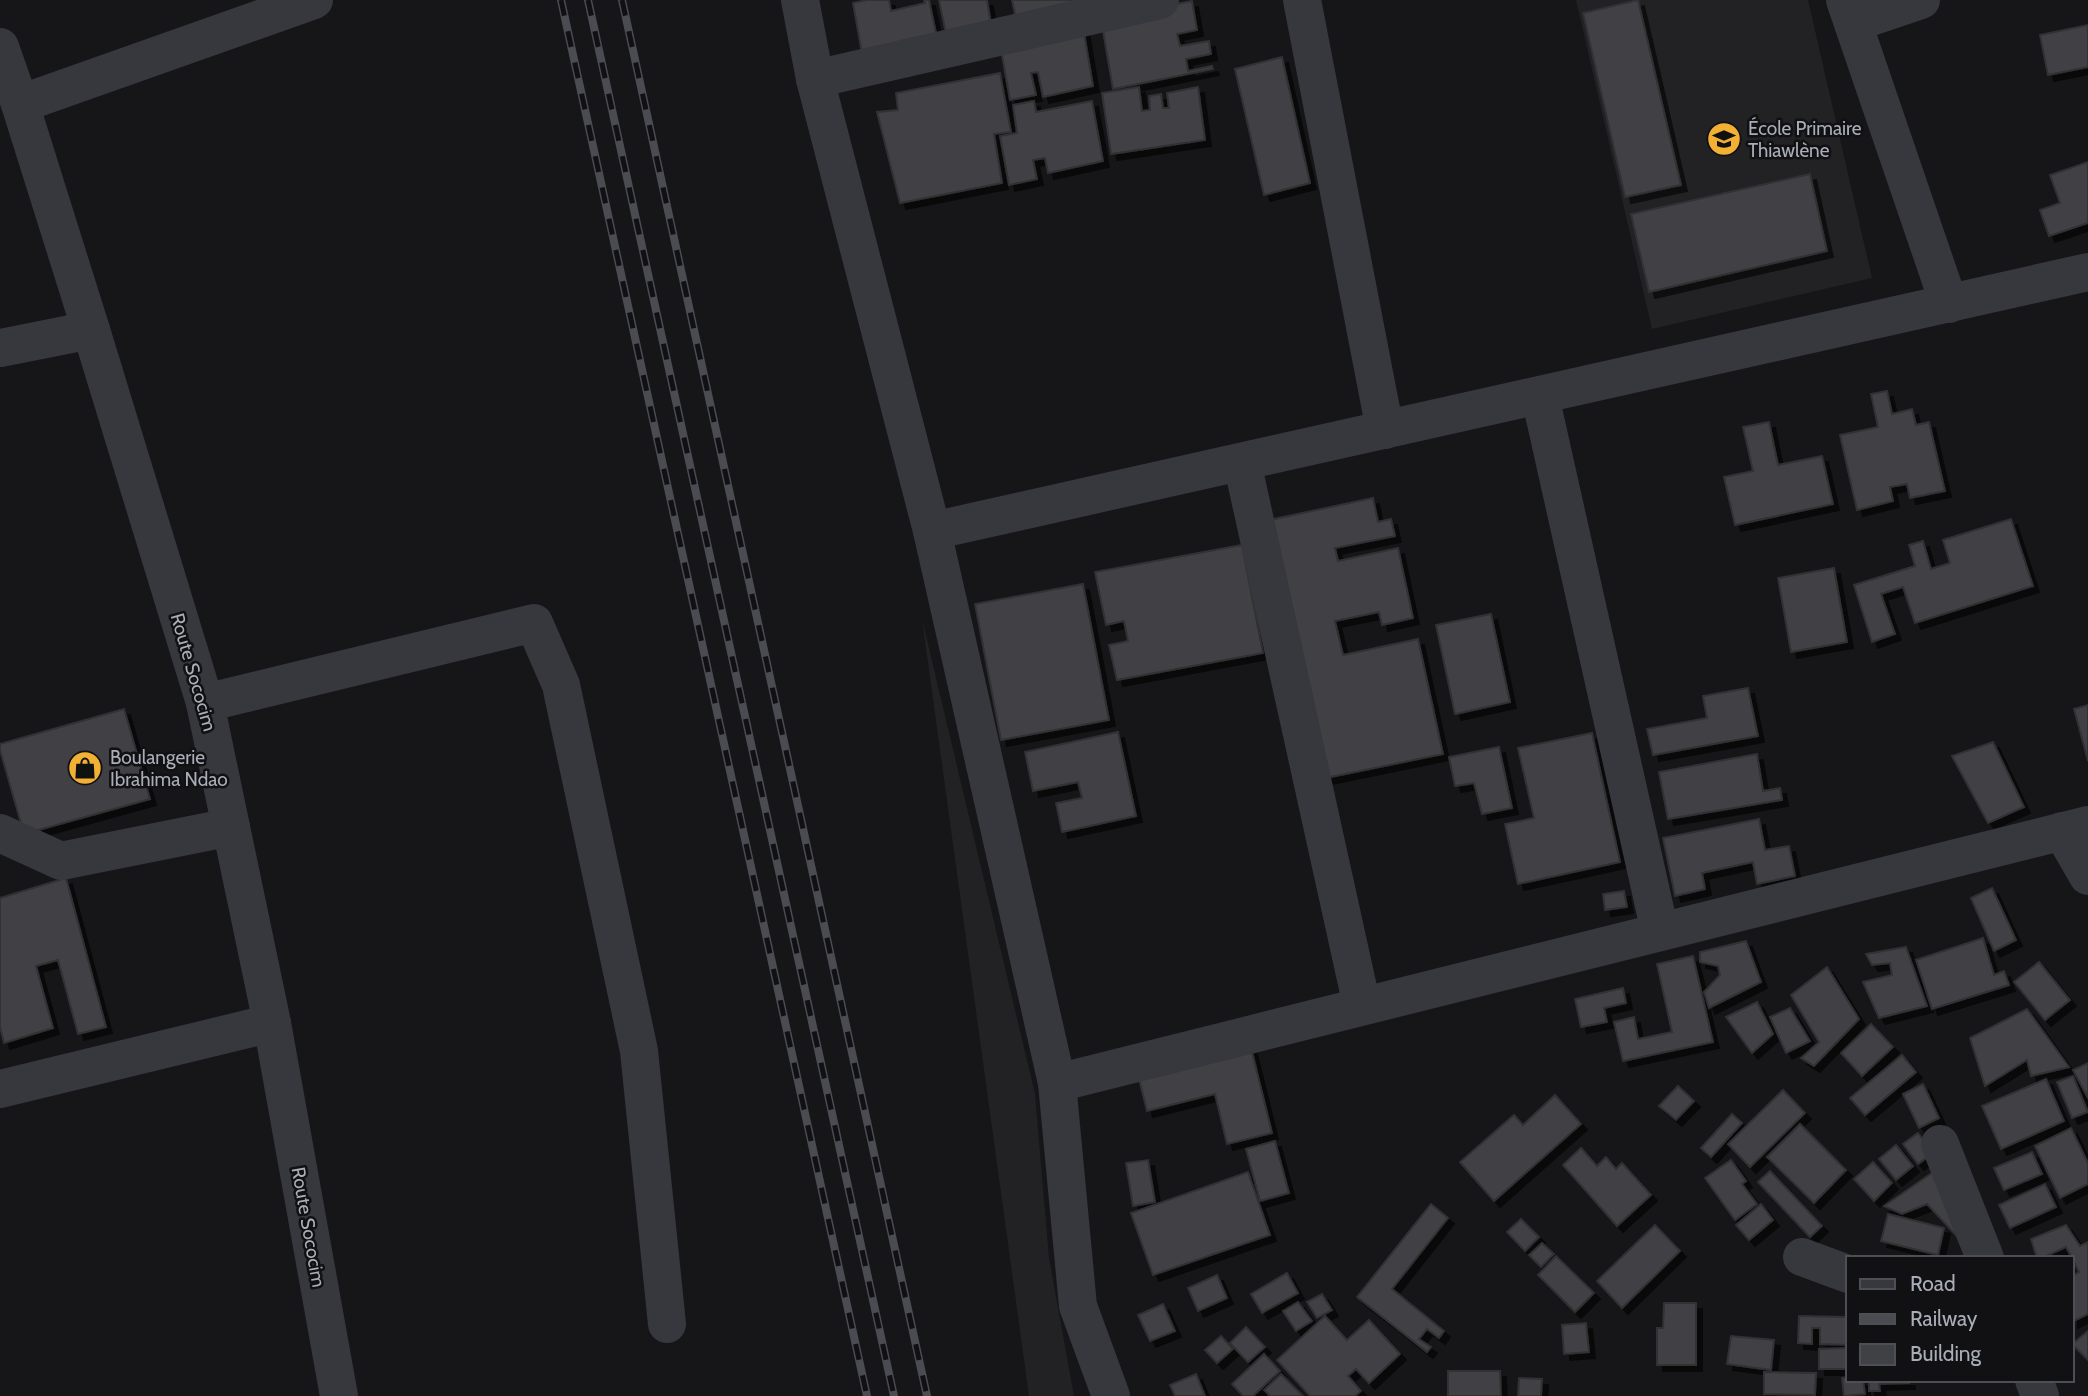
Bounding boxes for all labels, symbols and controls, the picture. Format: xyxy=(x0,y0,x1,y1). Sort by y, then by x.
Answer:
place label: École Primaire Thiawlène xyxy=(1748,116,1862,162)
school or university icon: École Primaire Thiawlène xyxy=(1705,120,1743,158)
street label: Route Sococim xyxy=(166,611,221,734)
place label: Boulangerie Ibrahima Ndao xyxy=(110,746,228,791)
shop icon: Boulangerie Ibrahima Ndao xyxy=(66,749,104,787)
street label: Route Sococim xyxy=(287,1165,330,1289)
legend xyxy=(1846,1256,2074,1382)
text: Road xyxy=(1910,1271,1956,1296)
text: Railway xyxy=(1910,1306,1978,1331)
text: Building xyxy=(1910,1341,1982,1366)

